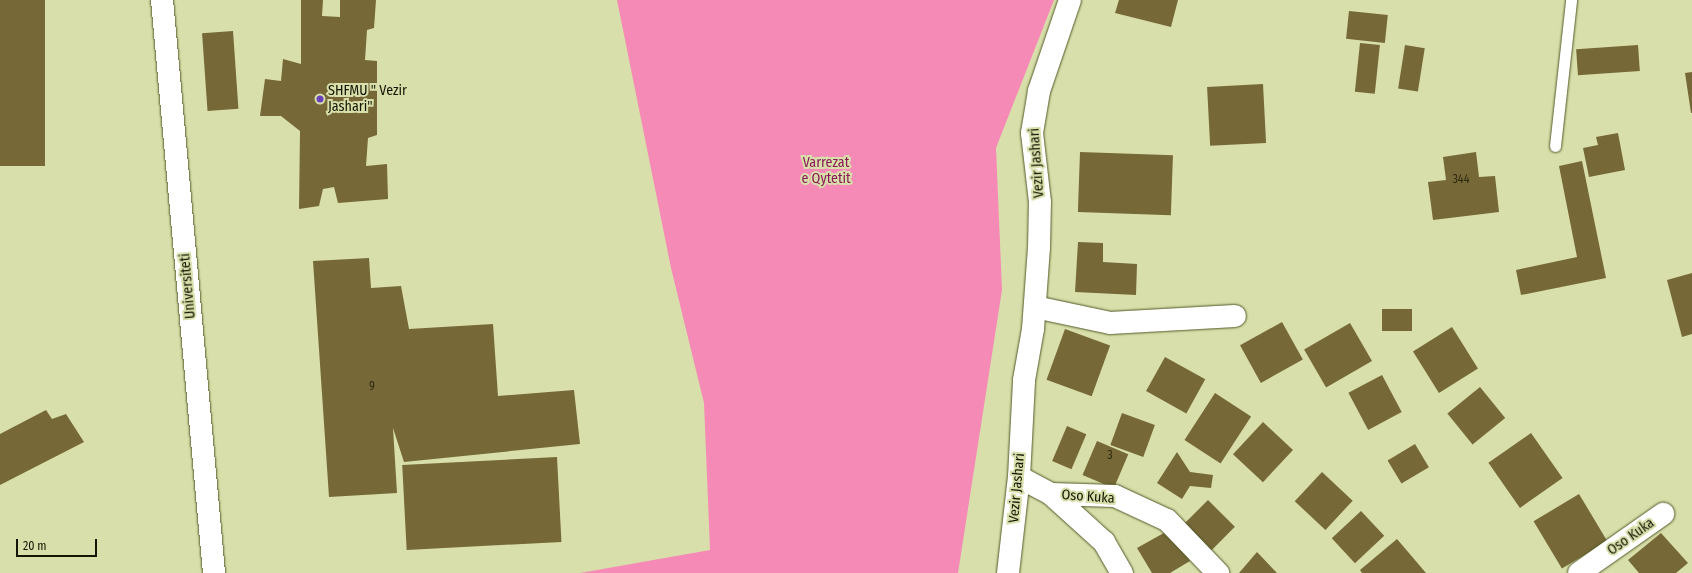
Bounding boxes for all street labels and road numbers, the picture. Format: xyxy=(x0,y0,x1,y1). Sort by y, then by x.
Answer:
street label: Vezir Jashari xyxy=(1026,127,1048,199)
street label: Universiteti xyxy=(177,252,199,320)
street label: Vezir Jashari xyxy=(1006,452,1028,524)
street label: Oso Kuka xyxy=(1061,487,1115,507)
street label: Oso Kuka xyxy=(1604,515,1658,559)

